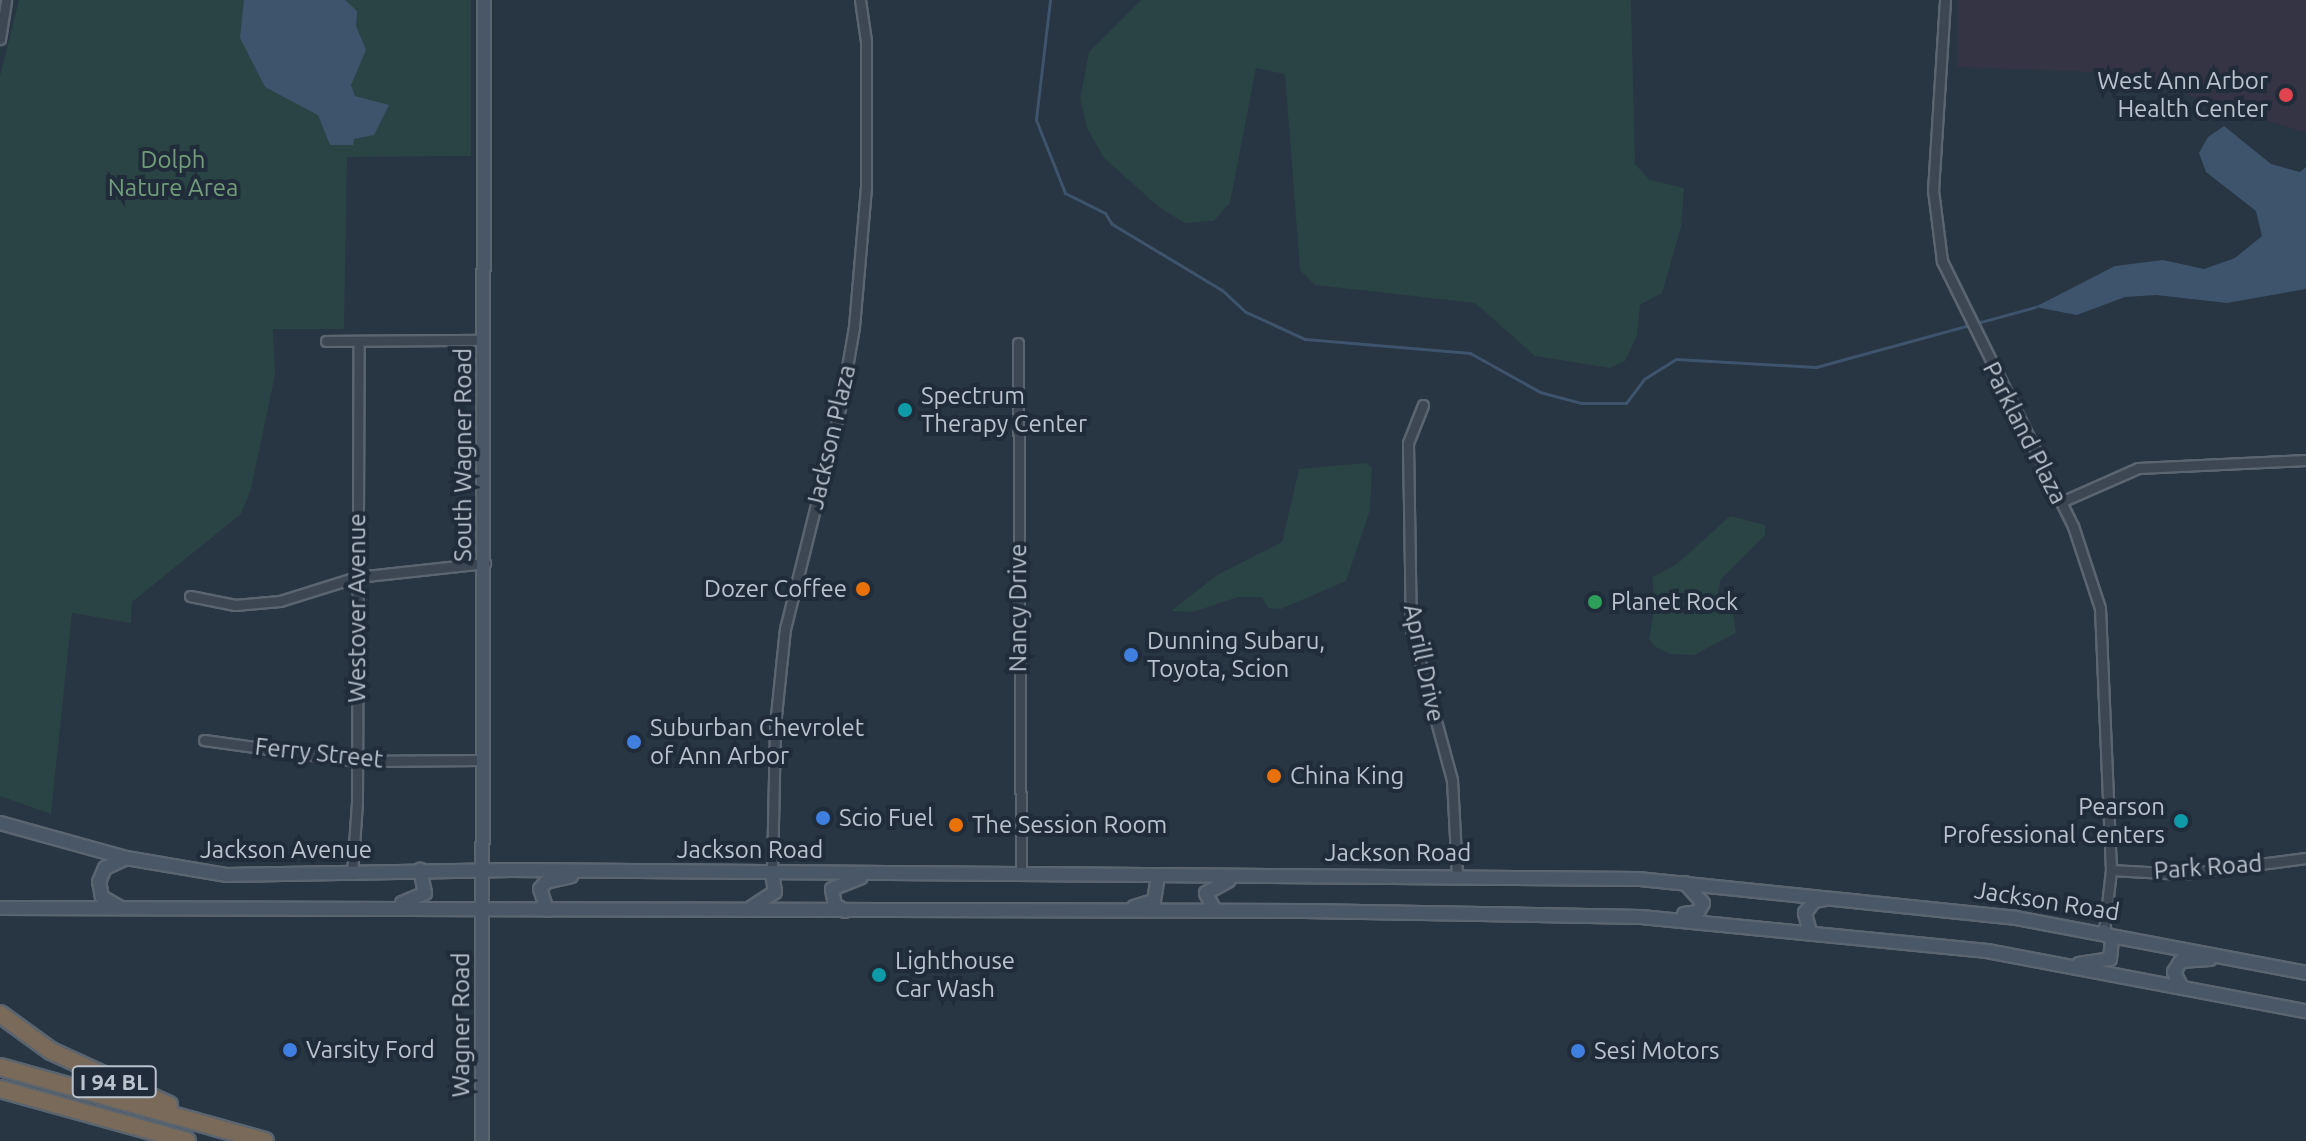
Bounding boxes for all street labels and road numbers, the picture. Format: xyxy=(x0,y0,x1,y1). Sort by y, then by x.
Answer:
street label: South Wagner Road xyxy=(449,348,477,562)
street label: Parkland Plaza xyxy=(1977,357,2073,509)
street label: Jackson Plaza xyxy=(800,362,862,512)
street label: Westover Avenue xyxy=(343,513,371,703)
street label: Nancy Drive xyxy=(1004,544,1032,672)
street label: Aprill Drive xyxy=(1398,602,1450,724)
street label: Ferry Street xyxy=(254,732,384,774)
street label: Jackson Avenue xyxy=(200,836,372,864)
street label: Jackson Road xyxy=(677,836,823,864)
street label: Jackson Road xyxy=(1325,839,1471,867)
street label: Park Road xyxy=(2153,849,2263,885)
street label: Jackson Road xyxy=(1972,875,2122,927)
street label: Wagner Road xyxy=(447,953,475,1097)
road number: I 94 BL xyxy=(70,1064,158,1100)

